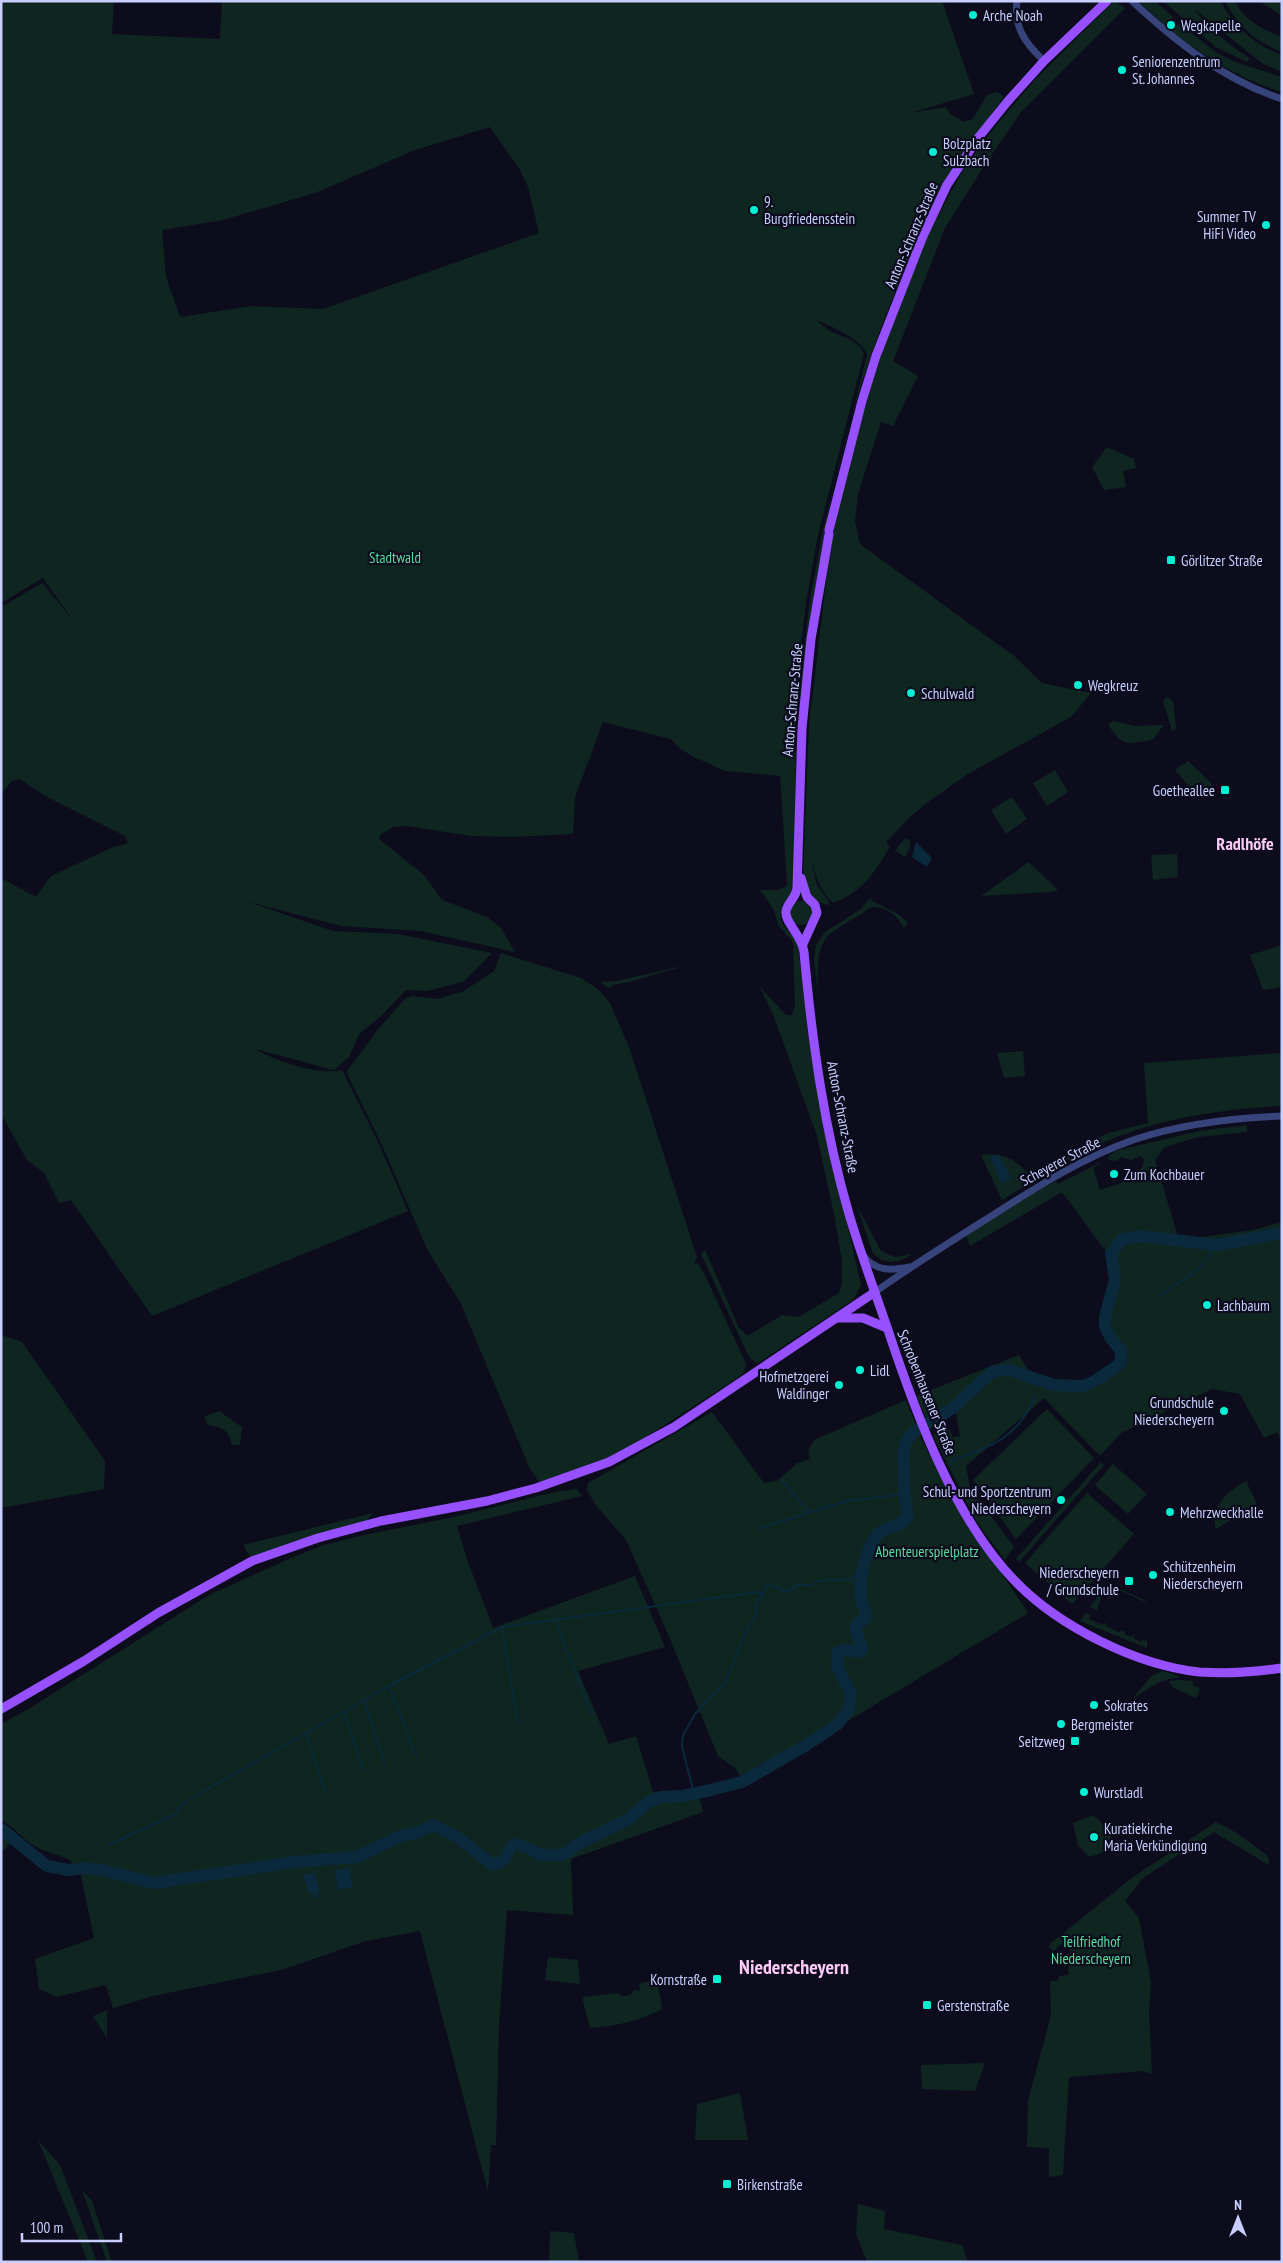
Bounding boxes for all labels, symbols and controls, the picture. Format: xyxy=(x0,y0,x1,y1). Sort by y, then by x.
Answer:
place label: Arche Noah xyxy=(983,6,1043,25)
marker: Arche Noah xyxy=(967,9,979,21)
place label: Wegkapelle xyxy=(1181,16,1241,35)
marker: Wegkapelle xyxy=(1165,19,1177,31)
place label: Seniorenzentrum St. Johannes xyxy=(1132,52,1220,88)
marker: Seniorenzentrum St. Johannes xyxy=(1116,64,1128,76)
place label: Bolzplatz Sulzbach xyxy=(943,134,991,170)
marker: Bolzplatz Sulzbach xyxy=(927,146,939,158)
street label: Anton-Schranz-Straße xyxy=(880,179,942,291)
place label: 9. Burgfriedensstein xyxy=(764,192,855,228)
marker: 9. Burgfriedensstein xyxy=(748,204,760,216)
place label: Summer TV HiFi Video xyxy=(1197,207,1256,243)
marker: Summer TV HiFi Video xyxy=(1260,219,1272,231)
park label: Stadtwald xyxy=(369,548,421,567)
place label: Görlitzer Straße xyxy=(1181,551,1263,570)
marker: Görlitzer Straße xyxy=(1165,554,1177,566)
street label: Anton-Schranz-Straße xyxy=(778,643,806,757)
place label: Wegkreuz xyxy=(1088,676,1138,695)
marker: Wegkreuz xyxy=(1072,679,1084,691)
place label: Schulwald xyxy=(921,684,974,703)
marker: Schulwald xyxy=(905,687,917,699)
place label: Goetheallee xyxy=(1153,781,1215,800)
marker: Goetheallee xyxy=(1219,784,1231,796)
district label: Radlhöfe xyxy=(1216,832,1274,855)
street label: Anton-Schranz-Straße xyxy=(823,1059,863,1175)
street label: Scheyerer Straße xyxy=(1017,1132,1103,1190)
place label: Zum Kochbauer xyxy=(1124,1165,1205,1184)
marker: Zum Kochbauer xyxy=(1108,1168,1120,1180)
place label: Lachbaum xyxy=(1217,1296,1270,1315)
marker: Lachbaum xyxy=(1201,1299,1213,1311)
street label: Schrobenhausener Straße xyxy=(893,1327,961,1457)
place label: Lidl xyxy=(870,1361,890,1380)
marker: Lidl xyxy=(854,1364,866,1376)
place label: Hofmetzgerei Waldinger xyxy=(759,1367,830,1403)
marker: Hofmetzgerei Waldinger xyxy=(833,1379,845,1391)
place label: Grundschule Niederscheyern xyxy=(1134,1393,1214,1429)
marker: Grundschule Niederscheyern xyxy=(1218,1405,1230,1417)
place label: Schul- und Sportzentrum Niederscheyern xyxy=(923,1482,1051,1518)
marker: Schul- und Sportzentrum Niederscheyern xyxy=(1055,1494,1067,1506)
place label: Mehrzweckhalle xyxy=(1180,1503,1264,1522)
marker: Mehrzweckhalle xyxy=(1164,1506,1176,1518)
park label: Abenteuerspielplatz xyxy=(875,1542,979,1561)
place label: Schützenheim Niederscheyern xyxy=(1163,1557,1243,1593)
place label: Niederscheyern / Grundschule xyxy=(1039,1563,1119,1599)
marker: Schützenheim Niederscheyern xyxy=(1147,1569,1159,1581)
marker: Niederscheyern / Grundschule xyxy=(1123,1575,1135,1587)
place label: Sokrates xyxy=(1104,1696,1148,1715)
marker: Sokrates xyxy=(1088,1699,1100,1711)
place label: Bergmeister xyxy=(1071,1715,1134,1734)
marker: Bergmeister xyxy=(1055,1718,1067,1730)
place label: Seitzweg xyxy=(1018,1732,1065,1751)
marker: Seitzweg xyxy=(1069,1735,1081,1747)
place label: Wurstladl xyxy=(1094,1783,1143,1802)
marker: Wurstladl xyxy=(1078,1786,1090,1798)
place label: Kuratiekirche Maria Verkündigung xyxy=(1104,1819,1207,1855)
marker: Kuratiekirche Maria Verkündigung xyxy=(1088,1831,1100,1843)
park label: Teilfriedhof Niederscheyern xyxy=(1051,1932,1131,1968)
district label: Niederscheyern xyxy=(739,1954,849,1980)
place label: Kornstraße xyxy=(650,1970,707,1989)
marker: Kornstraße xyxy=(711,1973,723,1985)
place label: Gerstenstraße xyxy=(937,1996,1009,2015)
marker: Gerstenstraße xyxy=(921,1999,933,2011)
place label: Birkenstraße xyxy=(737,2175,803,2194)
marker: Birkenstraße xyxy=(721,2178,733,2190)
north arrow xyxy=(1213,2193,1263,2243)
text: N xyxy=(1234,2196,1242,2214)
scale bar xyxy=(22,2210,121,2242)
text: 100 m xyxy=(30,2218,63,2237)

